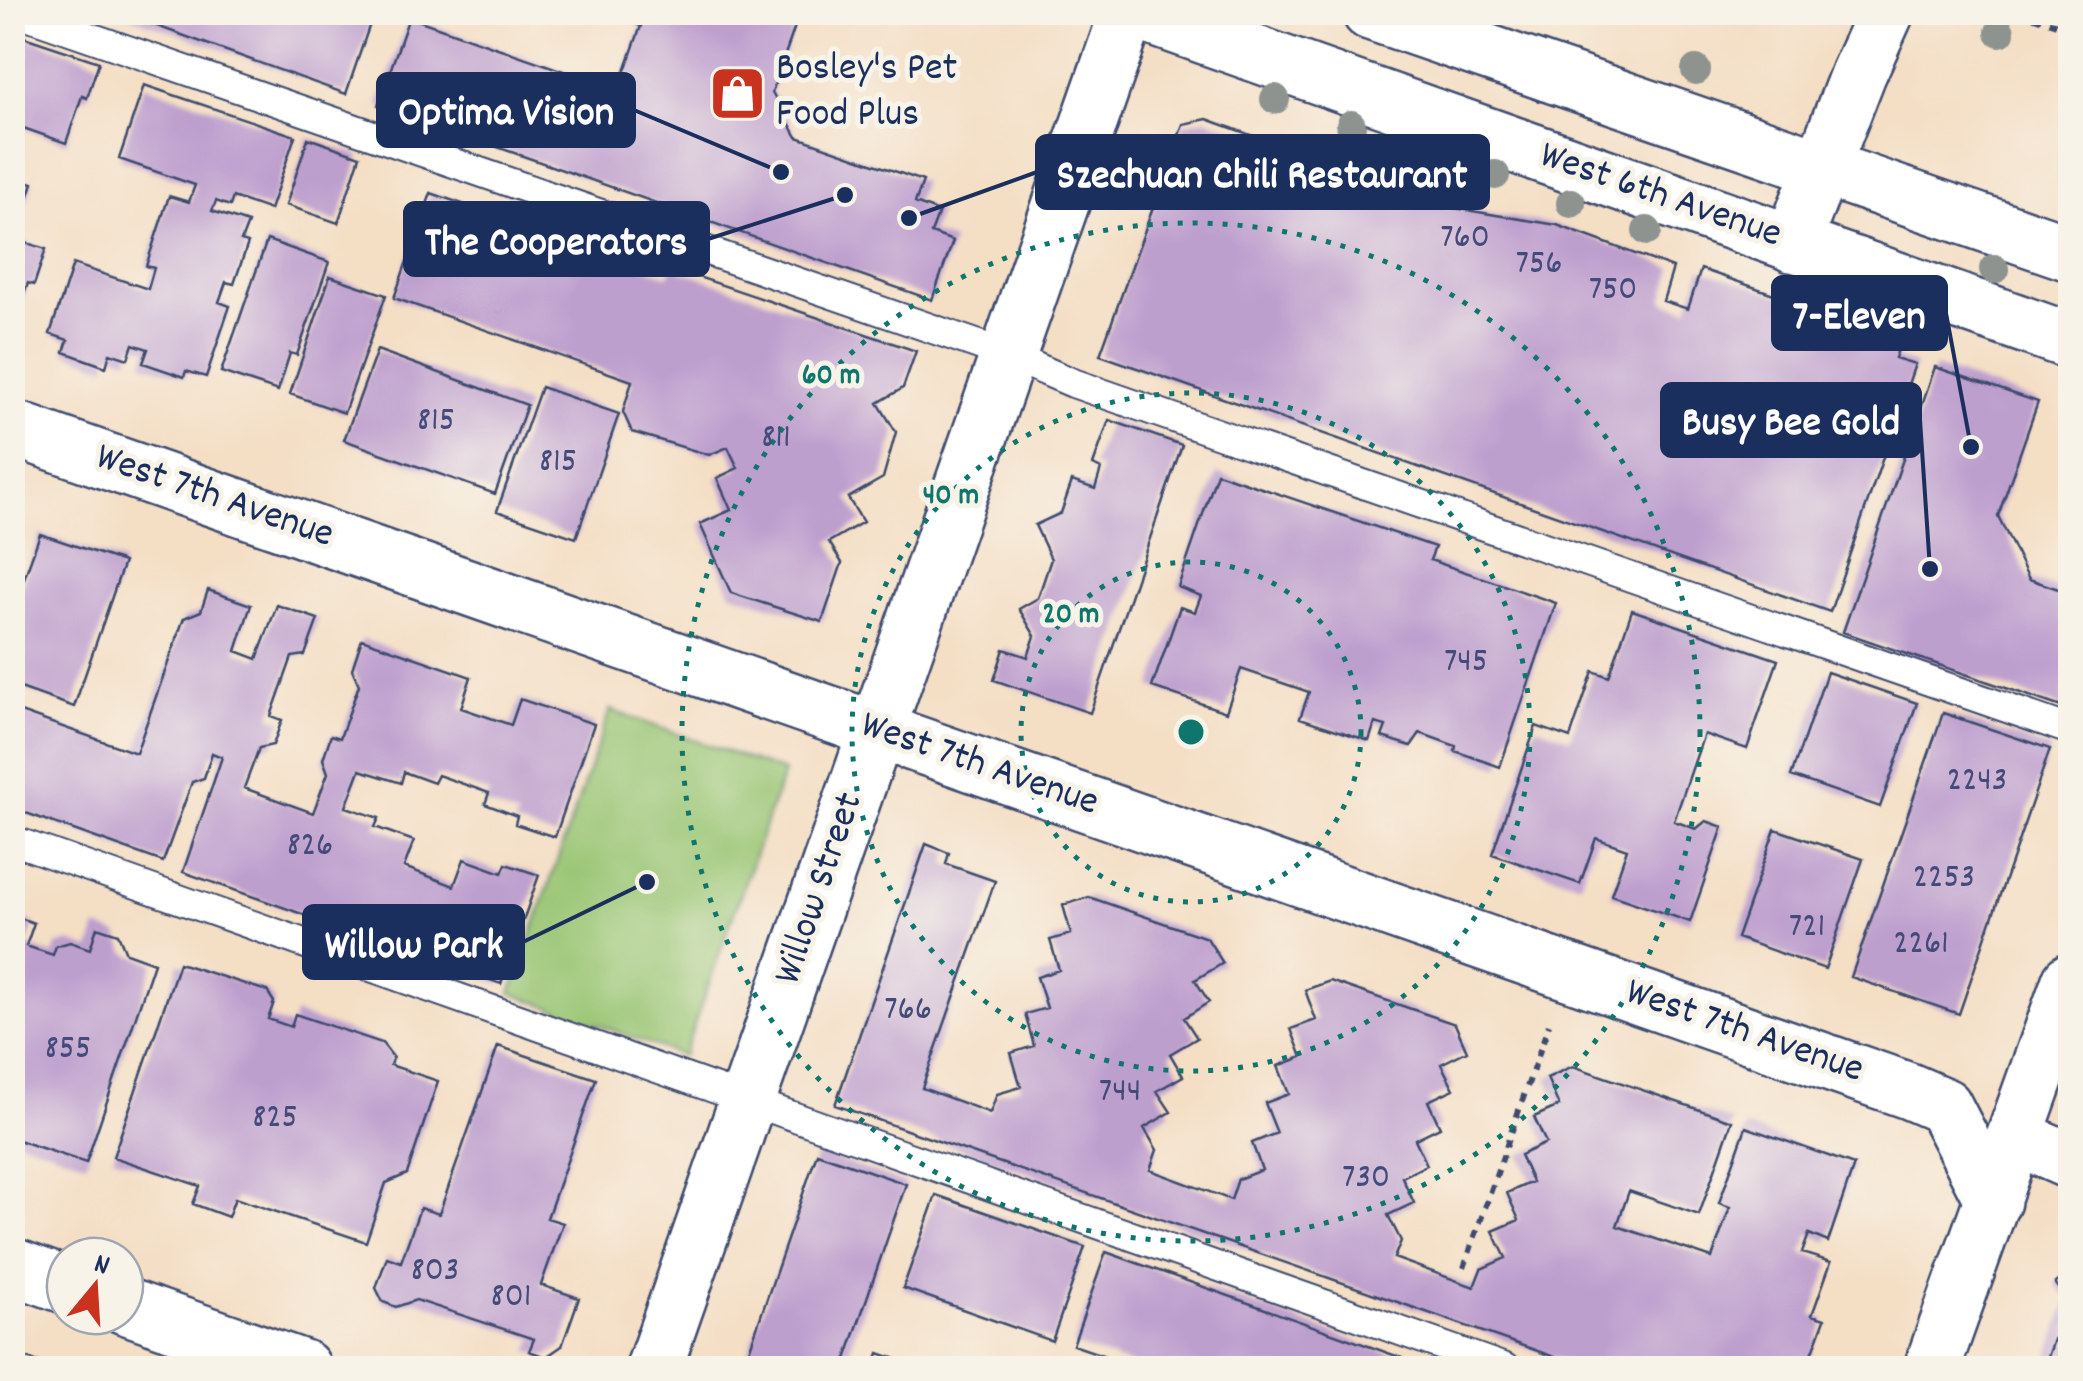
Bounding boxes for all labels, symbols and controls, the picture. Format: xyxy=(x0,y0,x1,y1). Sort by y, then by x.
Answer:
place label: Bosley's Pet Food Plus xyxy=(776,42,957,145)
shop icon: Bosley's Pet Food Plus xyxy=(707,63,767,123)
callout: Optima Vision xyxy=(378,74,634,146)
text: Optima Vision xyxy=(398,86,614,146)
street label: West 6th Avenue xyxy=(1531,129,1789,265)
callout: Szechuan Chili Restaurant xyxy=(1037,136,1488,208)
text: Szechuan Chili Restaurant xyxy=(1057,149,1468,209)
callout: The Cooperators xyxy=(405,203,708,275)
house number: 760 xyxy=(1440,214,1490,264)
text: The Cooperators xyxy=(425,216,687,276)
house number: 756 xyxy=(1516,240,1562,290)
house number: 750 xyxy=(1589,266,1637,316)
callout: 7-Eleven xyxy=(1773,277,1946,349)
text: 7-Eleven xyxy=(1792,290,1926,350)
text: 60 m xyxy=(802,356,860,399)
callout: Busy Bee Gold xyxy=(1662,384,1920,456)
text: Busy Bee Gold xyxy=(1682,396,1900,456)
house number: 815 xyxy=(417,397,455,447)
house number: 811 xyxy=(761,414,791,464)
street label: West 7th Avenue xyxy=(87,431,341,565)
house number: 815 xyxy=(539,438,577,488)
text: 40 m xyxy=(923,476,979,519)
text: 20 m xyxy=(1043,595,1099,638)
house number: 745 xyxy=(1444,638,1488,688)
street label: West 7th Avenue xyxy=(852,699,1106,833)
centre of rings xyxy=(1173,714,1209,750)
house number: 2243 xyxy=(1947,757,2007,807)
street label: Willow Street xyxy=(762,786,880,992)
house number: 826 xyxy=(287,822,333,872)
house number: 2253 xyxy=(1913,854,1975,904)
house number: 721 xyxy=(1789,903,1825,953)
callout: Willow Park xyxy=(304,906,523,978)
text: Willow Park xyxy=(325,919,503,979)
house number: 2261 xyxy=(1893,920,1949,970)
street label: West 7th Avenue xyxy=(1617,966,1871,1100)
house number: 766 xyxy=(884,986,932,1036)
house number: 855 xyxy=(45,1025,91,1075)
house number: 744 xyxy=(1099,1068,1141,1118)
house number: 825 xyxy=(252,1094,298,1144)
house number: 730 xyxy=(1342,1154,1390,1204)
north arrow xyxy=(45,1236,145,1336)
text: N xyxy=(88,1246,114,1288)
house number: 803 xyxy=(411,1247,459,1297)
house number: 801 xyxy=(491,1273,531,1323)

